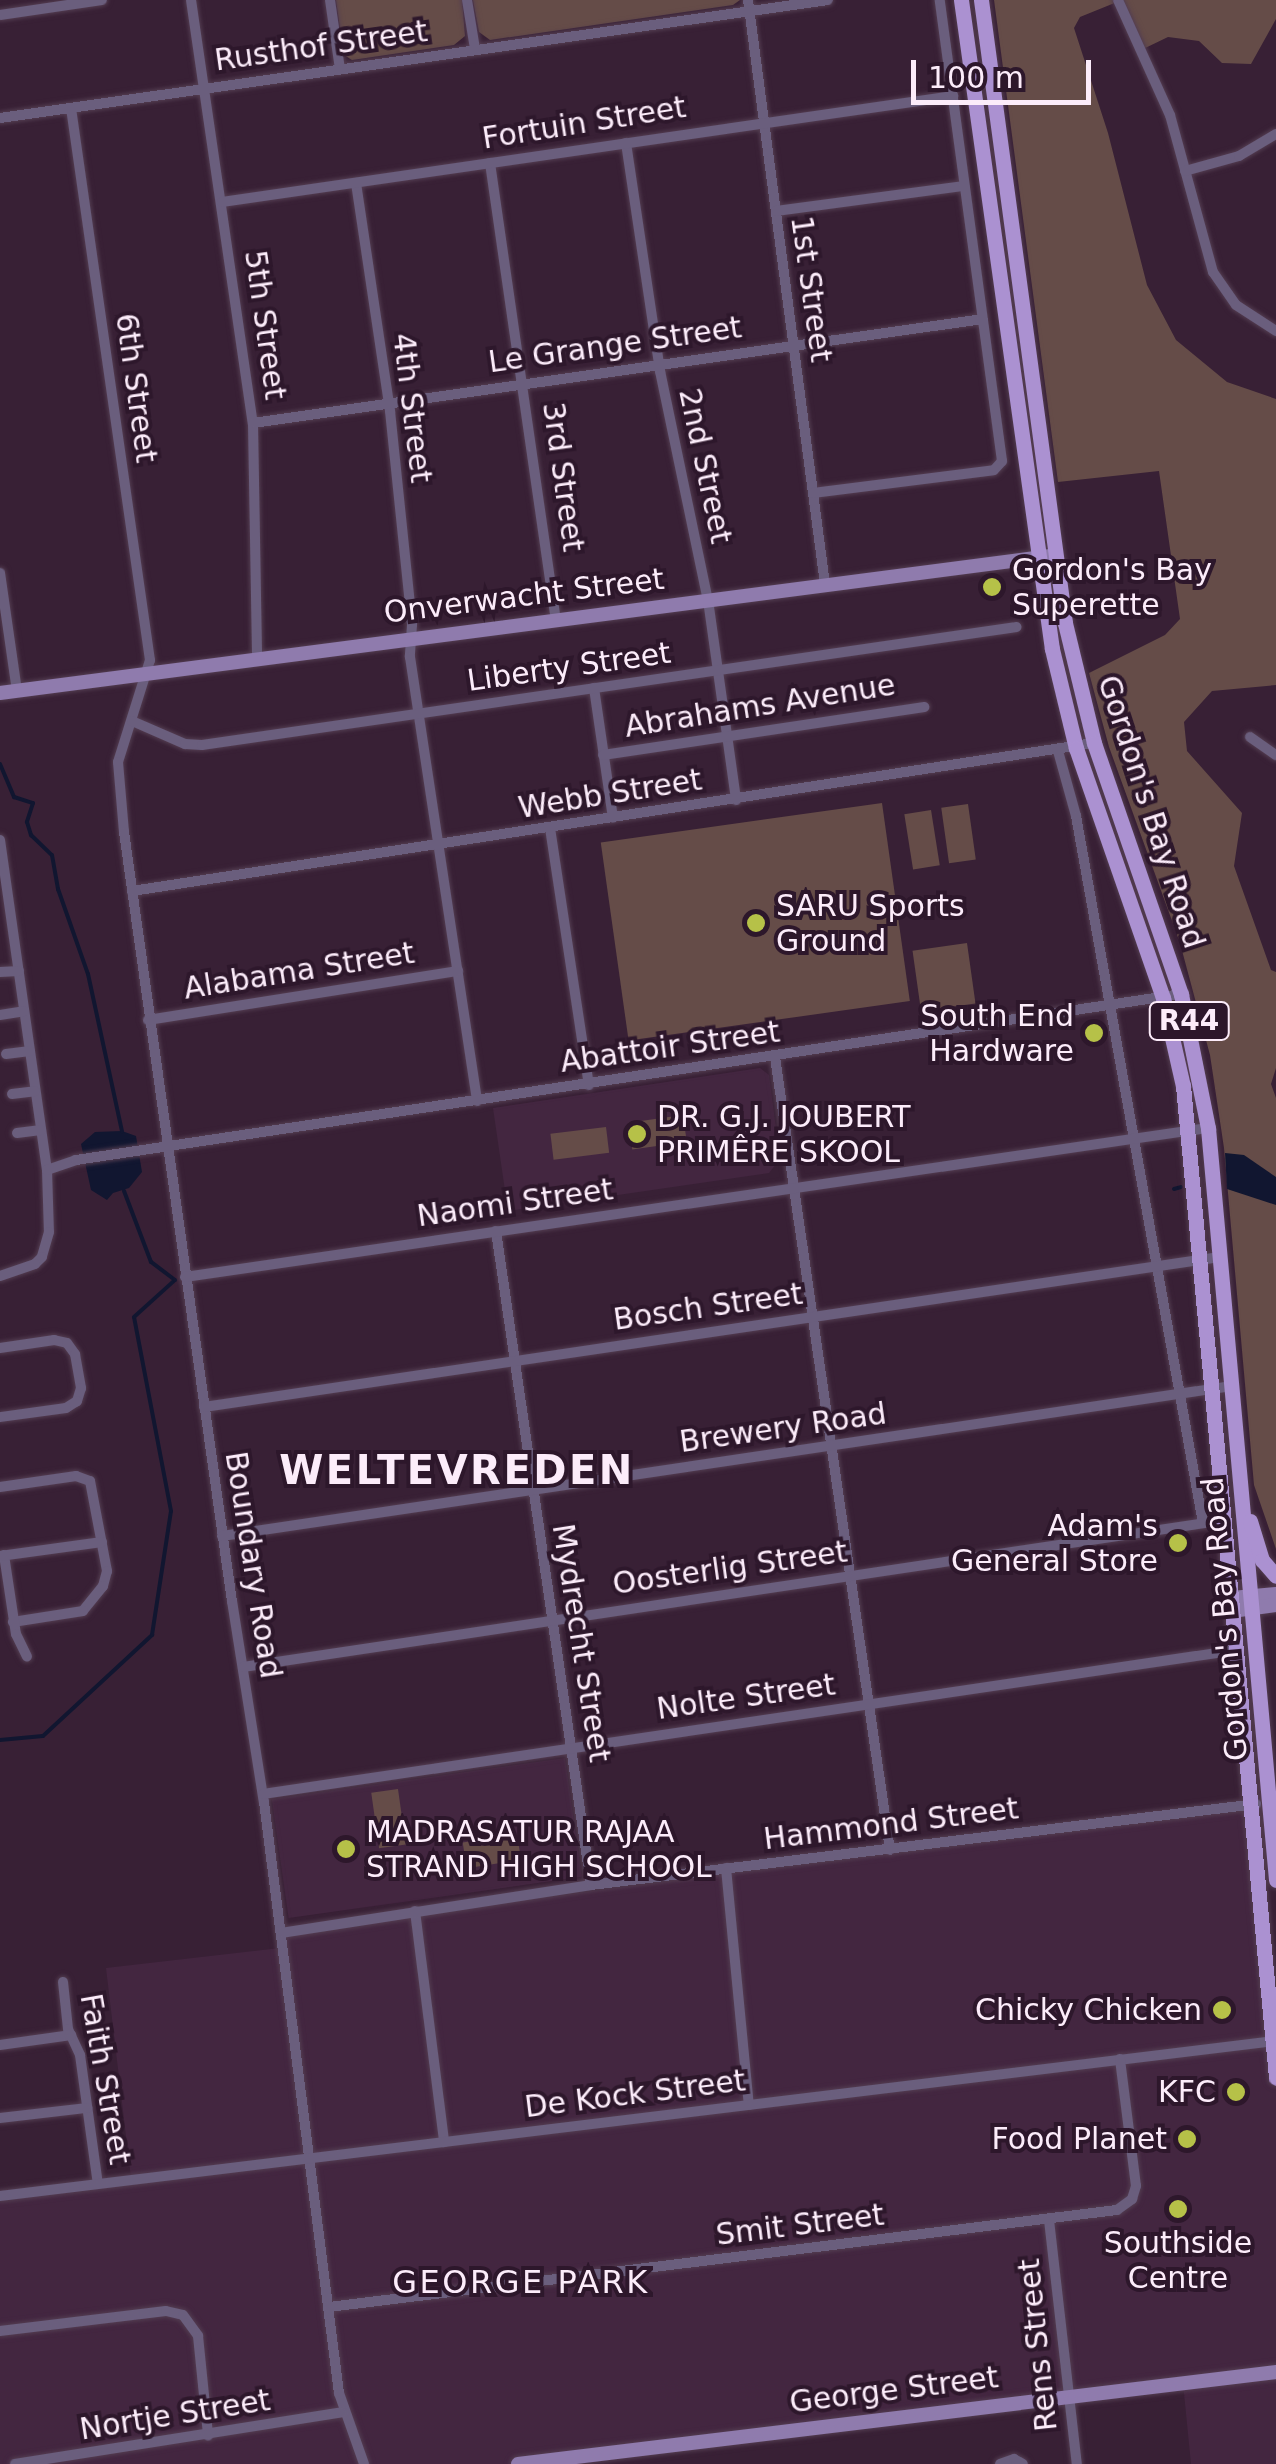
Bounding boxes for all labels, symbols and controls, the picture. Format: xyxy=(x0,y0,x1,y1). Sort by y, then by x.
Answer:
street label: Rusthof Street xyxy=(212,13,430,79)
scale bar xyxy=(916,40,1096,102)
text: 100 m xyxy=(928,60,1024,95)
street label: Fortuin Street xyxy=(480,89,688,157)
street label: 1st Street xyxy=(783,214,839,364)
street label: 5th Street xyxy=(237,248,293,402)
street label: Le Grange Street xyxy=(486,309,744,381)
street label: 6th Street xyxy=(108,311,164,465)
street label: 4th Street xyxy=(385,331,439,485)
street label: 2nd Street xyxy=(671,385,739,547)
street label: 3rd Street xyxy=(535,400,591,554)
place label: Gordon's Bay Superette xyxy=(1012,552,1212,622)
street label: Onverwacht Street xyxy=(382,561,666,631)
marker: Gordon's Bay Superette xyxy=(981,576,1003,598)
street label: Liberty Street xyxy=(465,635,673,699)
street label: Abrahams Avenue xyxy=(622,667,898,745)
street label: Gordon's Bay Road xyxy=(1090,671,1212,953)
street label: Webb Street xyxy=(516,762,704,826)
place label: SARU Sports Ground xyxy=(776,888,965,958)
marker: SARU Sports Ground xyxy=(745,912,767,934)
street label: Alabama Street xyxy=(181,935,417,1007)
place label: South End Hardware xyxy=(920,998,1074,1068)
road number: R44 xyxy=(1146,998,1232,1044)
street label: Abattoir Street xyxy=(558,1014,782,1080)
marker: South End Hardware xyxy=(1083,1022,1105,1044)
place label: DR. G.J. JOUBERT PRIMÊRE SKOOL xyxy=(657,1099,911,1170)
marker: DR. G.J. JOUBERT PRIMÊRE SKOOL xyxy=(626,1123,648,1145)
street label: Naomi Street xyxy=(415,1171,615,1235)
street label: Bosch Street xyxy=(611,1276,805,1338)
street label: Brewery Road xyxy=(677,1396,889,1460)
district label: WELTEVREDEN xyxy=(279,1446,635,1494)
street label: Boundary Road xyxy=(217,1449,289,1681)
street label: Gordon's Bay Road xyxy=(1195,1476,1255,1762)
place label: Adam's General Store xyxy=(951,1508,1158,1578)
street label: Mydrecht Street xyxy=(544,1521,618,1765)
marker: Adam's General Store xyxy=(1167,1532,1189,1554)
street label: Oosterlig Street xyxy=(610,1534,850,1602)
street label: Nolte Street xyxy=(654,1667,838,1727)
street label: Hammond Street xyxy=(762,1791,1020,1857)
place label: MADRASATUR RAJAA STRAND HIGH SCHOOL xyxy=(366,1814,712,1884)
marker: MADRASATUR RAJAA STRAND HIGH SCHOOL xyxy=(335,1838,357,1860)
street label: Faith Street xyxy=(72,1991,138,2167)
place label: Chicky Chicken xyxy=(975,1992,1202,2028)
marker: Chicky Chicken xyxy=(1211,1999,1233,2021)
street label: De Kock Street xyxy=(523,2063,747,2125)
place label: KFC xyxy=(1158,2074,1216,2110)
marker: KFC xyxy=(1225,2081,1247,2103)
place label: Food Planet xyxy=(991,2121,1167,2157)
marker: Food Planet xyxy=(1176,2128,1198,2150)
street label: Smit Street xyxy=(714,2197,886,2253)
marker: Southside Centre xyxy=(1167,2198,1189,2220)
place label: Southside Centre xyxy=(1104,2225,1252,2296)
street label: Rens Street xyxy=(1011,2257,1065,2433)
district label: GEORGE PARK xyxy=(392,2263,650,2301)
street label: George Street xyxy=(788,2359,1000,2421)
street label: Nortje Street xyxy=(77,2382,273,2448)

